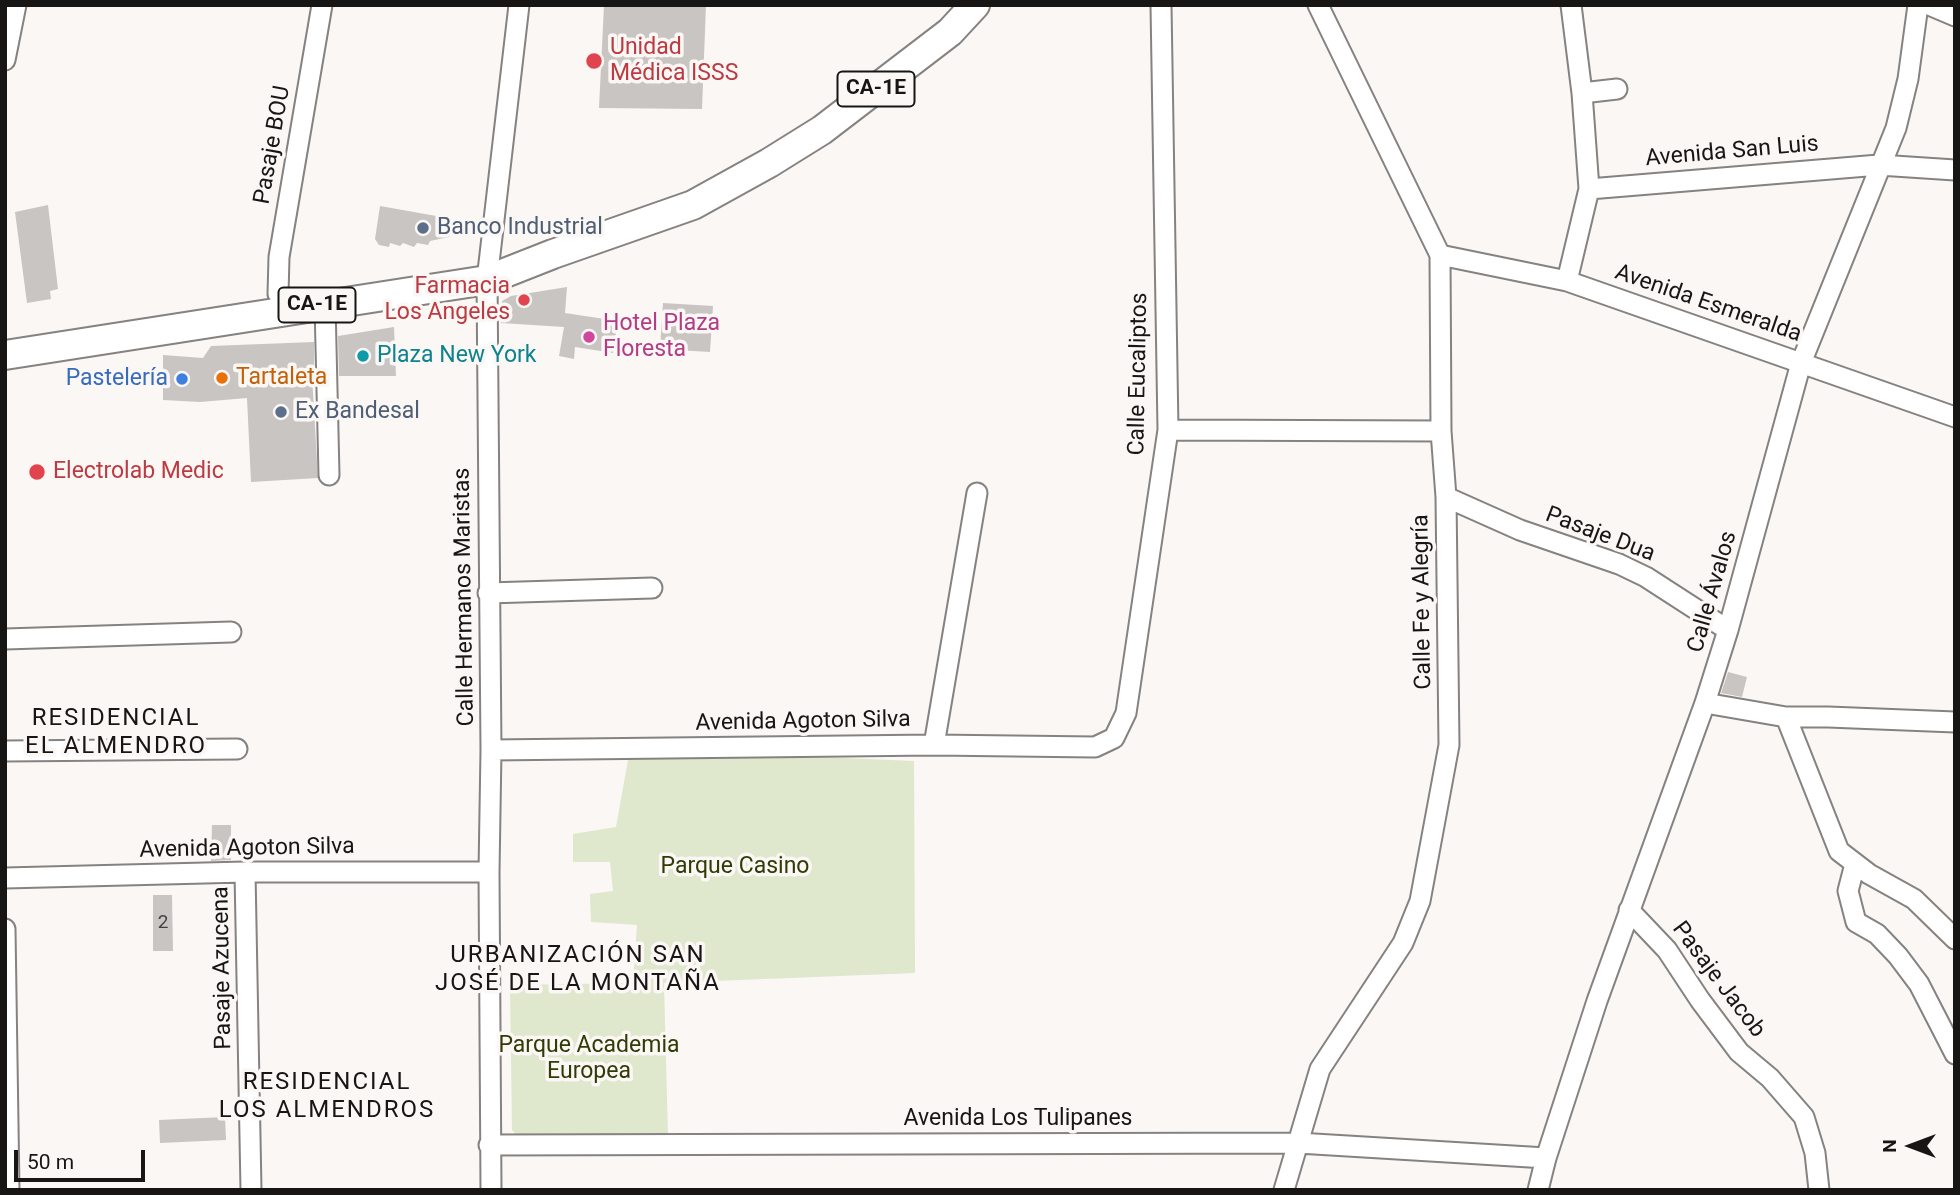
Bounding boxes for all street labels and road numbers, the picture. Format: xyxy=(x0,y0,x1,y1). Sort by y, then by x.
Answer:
road number: CA-1E xyxy=(838,72,914,106)
street label: Pasaje BOU xyxy=(249,84,297,206)
street label: Avenida San Luis xyxy=(1644,131,1820,173)
street label: Avenida Esmeralda xyxy=(1611,259,1805,349)
road number: CA-1E xyxy=(278,288,356,322)
street label: Calle Eucaliptos xyxy=(1124,292,1154,456)
street label: Calle Hermanos Maristas xyxy=(449,467,481,727)
street label: Pasaje Dua xyxy=(1541,502,1659,568)
street label: Calle Fe y Alegría xyxy=(1408,514,1438,690)
street label: Calle Ávalos xyxy=(1682,528,1744,656)
street label: Avenida Agoton Silva xyxy=(695,706,911,738)
street label: Avenida Agoton Silva xyxy=(139,833,355,865)
street label: Pasaje Azucena xyxy=(208,886,238,1050)
street label: Pasaje Jacob xyxy=(1665,917,1771,1043)
street label: Avenida Los Tulipanes xyxy=(904,1105,1132,1133)

